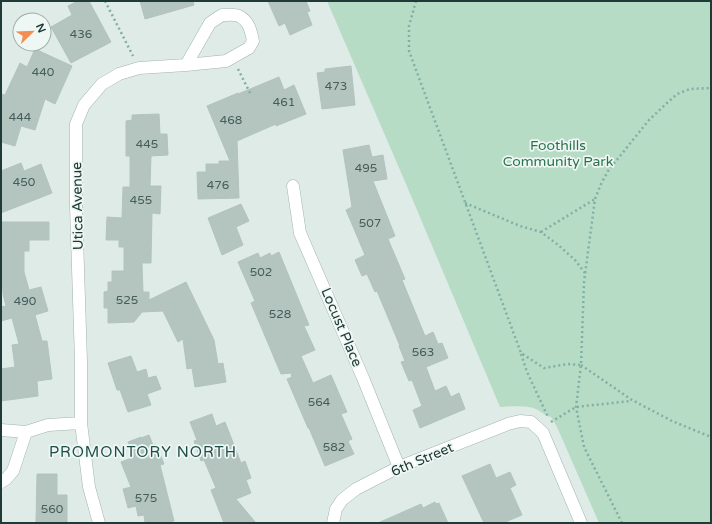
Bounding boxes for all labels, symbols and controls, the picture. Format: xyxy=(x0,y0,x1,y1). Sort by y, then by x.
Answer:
north arrow xyxy=(12,12,52,52)
text: N xyxy=(33,22,48,35)
house number: 436 xyxy=(70,27,92,41)
house number: 440 xyxy=(32,65,55,79)
house number: 473 xyxy=(325,79,347,93)
house number: 461 xyxy=(273,95,295,109)
house number: 444 xyxy=(9,110,32,124)
house number: 468 xyxy=(220,113,242,127)
house number: 445 xyxy=(136,137,158,151)
park label: Foothills Community Park xyxy=(503,137,614,170)
house number: 495 xyxy=(355,161,377,175)
street label: Utica Avenue xyxy=(68,162,87,250)
house number: 450 xyxy=(13,175,36,189)
house number: 476 xyxy=(207,178,229,192)
house number: 455 xyxy=(130,193,152,207)
house number: 507 xyxy=(359,216,381,230)
house number: 502 xyxy=(250,265,272,279)
street label: Locust Place xyxy=(317,285,366,369)
house number: 525 xyxy=(116,293,138,307)
house number: 490 xyxy=(14,294,37,308)
house number: 528 xyxy=(269,307,291,321)
house number: 563 xyxy=(412,345,434,359)
house number: 564 xyxy=(308,395,331,409)
street label: 6th Street xyxy=(388,438,457,480)
house number: 582 xyxy=(323,440,345,454)
district label: PROMONTORY NORTH xyxy=(49,443,237,461)
house number: 575 xyxy=(135,491,157,505)
house number: 560 xyxy=(41,502,64,516)

